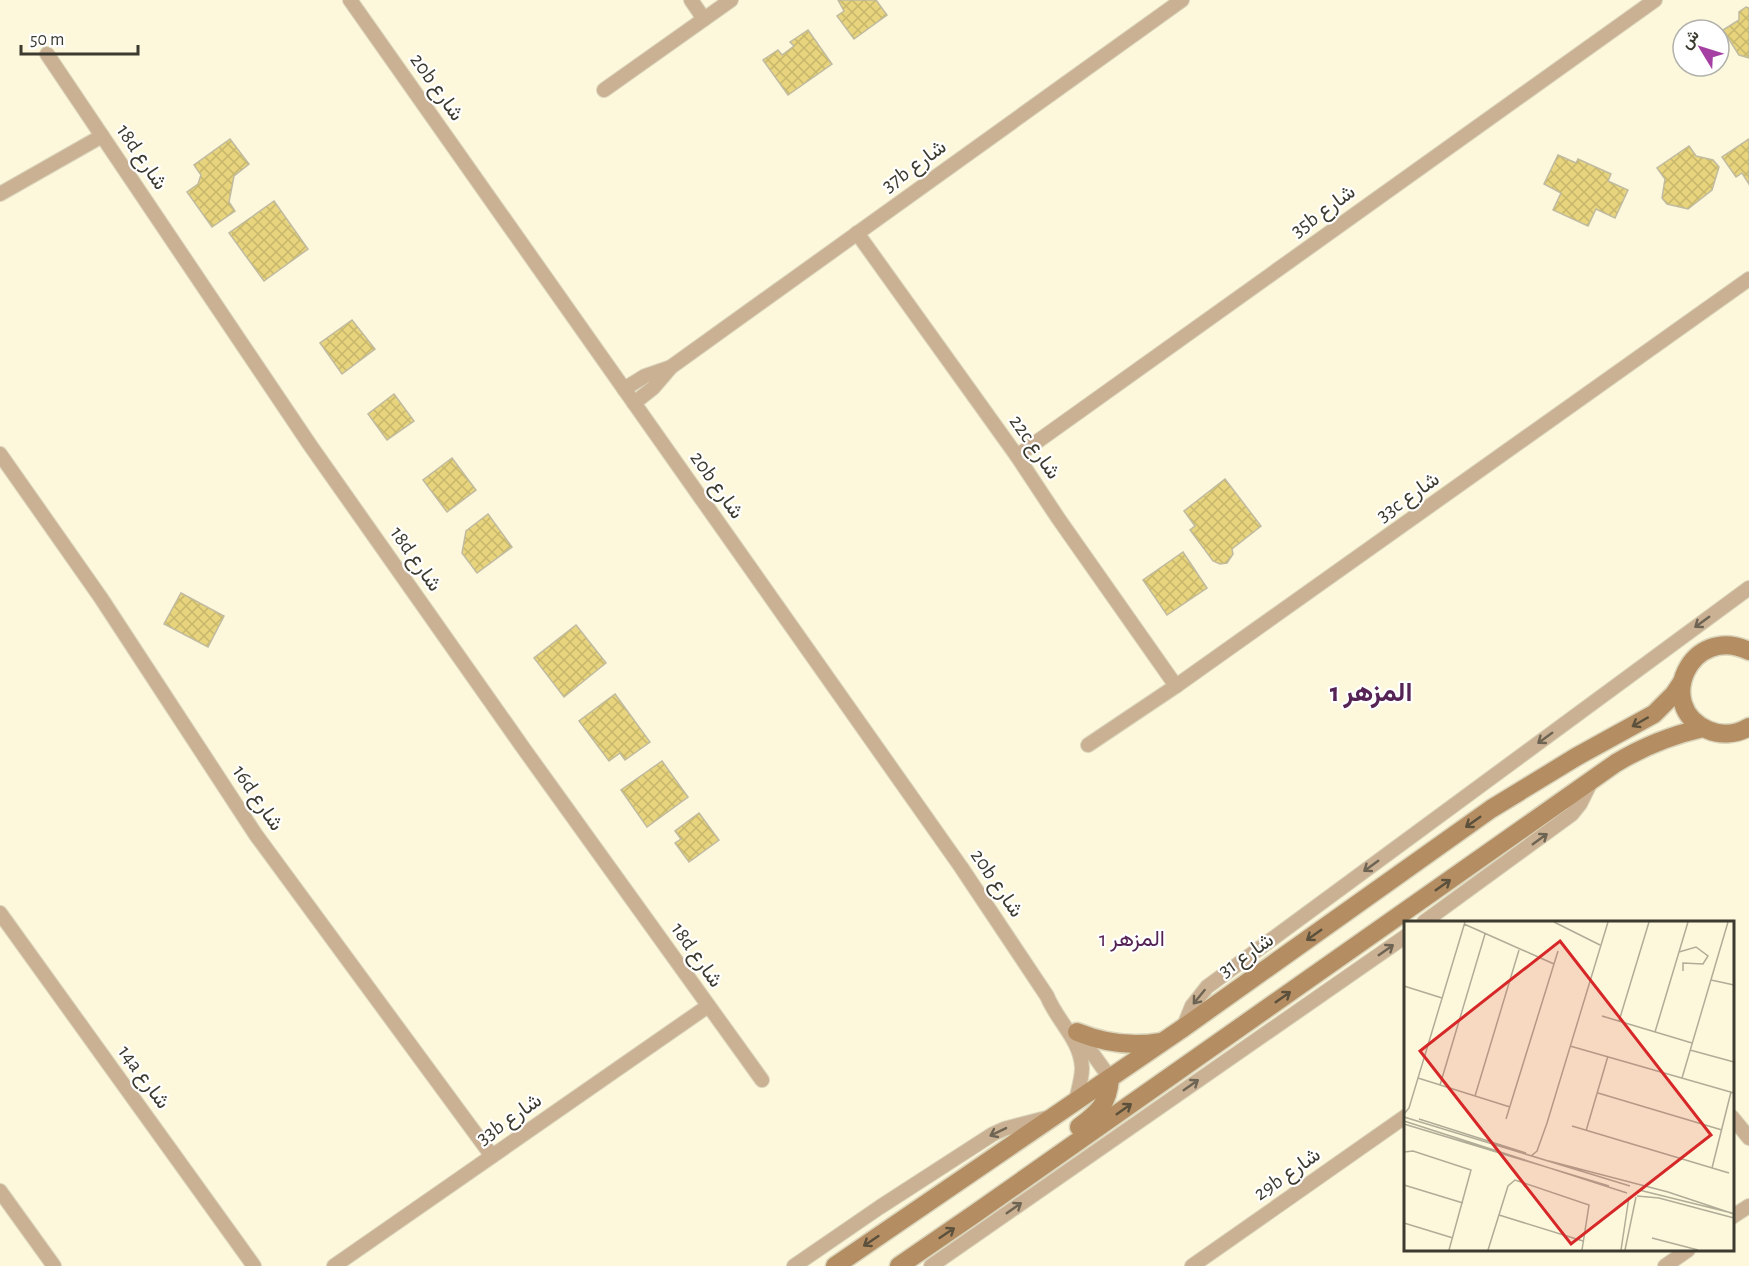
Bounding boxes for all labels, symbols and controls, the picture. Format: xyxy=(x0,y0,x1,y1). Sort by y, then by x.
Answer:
scale bar xyxy=(21,18,138,56)
north arrow xyxy=(1671,18,1731,78)
text: ش xyxy=(1678,27,1703,53)
text: 50 m xyxy=(30,31,64,49)
street label: 20b شارع xyxy=(404,49,468,126)
street label: 18d شارع xyxy=(110,121,171,195)
street label: 37b شارع xyxy=(878,136,952,199)
street label: 35b شارع xyxy=(1287,181,1361,244)
street label: 22c شارع xyxy=(1003,411,1065,485)
street label: 20b شارع xyxy=(684,447,748,524)
street label: 33c شارع xyxy=(1373,468,1445,528)
street label: 18d شارع xyxy=(384,523,446,597)
one-way arrow xyxy=(1694,616,1710,629)
district label: المزهر 1 xyxy=(1330,679,1412,709)
one-way arrow xyxy=(1632,716,1649,728)
one-way arrow xyxy=(1537,732,1553,744)
street label: 16d شارع xyxy=(226,762,287,836)
one-way arrow xyxy=(1465,816,1482,828)
one-way arrow xyxy=(1531,833,1547,845)
street label: 20b شارع xyxy=(964,845,1027,923)
one-way arrow xyxy=(1363,860,1379,872)
one-way arrow xyxy=(1434,879,1450,891)
street label: 18d شارع xyxy=(665,919,727,993)
inset map xyxy=(1404,921,1734,1251)
district label: المزهر 1 xyxy=(1099,928,1165,952)
street label: شارع 31 xyxy=(1215,929,1279,984)
one-way arrow xyxy=(1307,929,1323,941)
one-way arrow xyxy=(1377,944,1393,956)
one-way arrow xyxy=(1193,988,1206,1004)
one-way arrow xyxy=(1275,991,1291,1003)
street label: 14a شارع xyxy=(112,1041,174,1114)
one-way arrow xyxy=(1182,1079,1199,1091)
street label: 33b شارع xyxy=(473,1089,547,1151)
one-way arrow xyxy=(1115,1103,1131,1115)
one-way arrow xyxy=(990,1127,1008,1139)
street label: 29b شارع xyxy=(1250,1144,1326,1207)
one-way arrow xyxy=(1005,1202,1021,1214)
one-way arrow xyxy=(938,1227,955,1239)
one-way arrow xyxy=(863,1235,880,1247)

